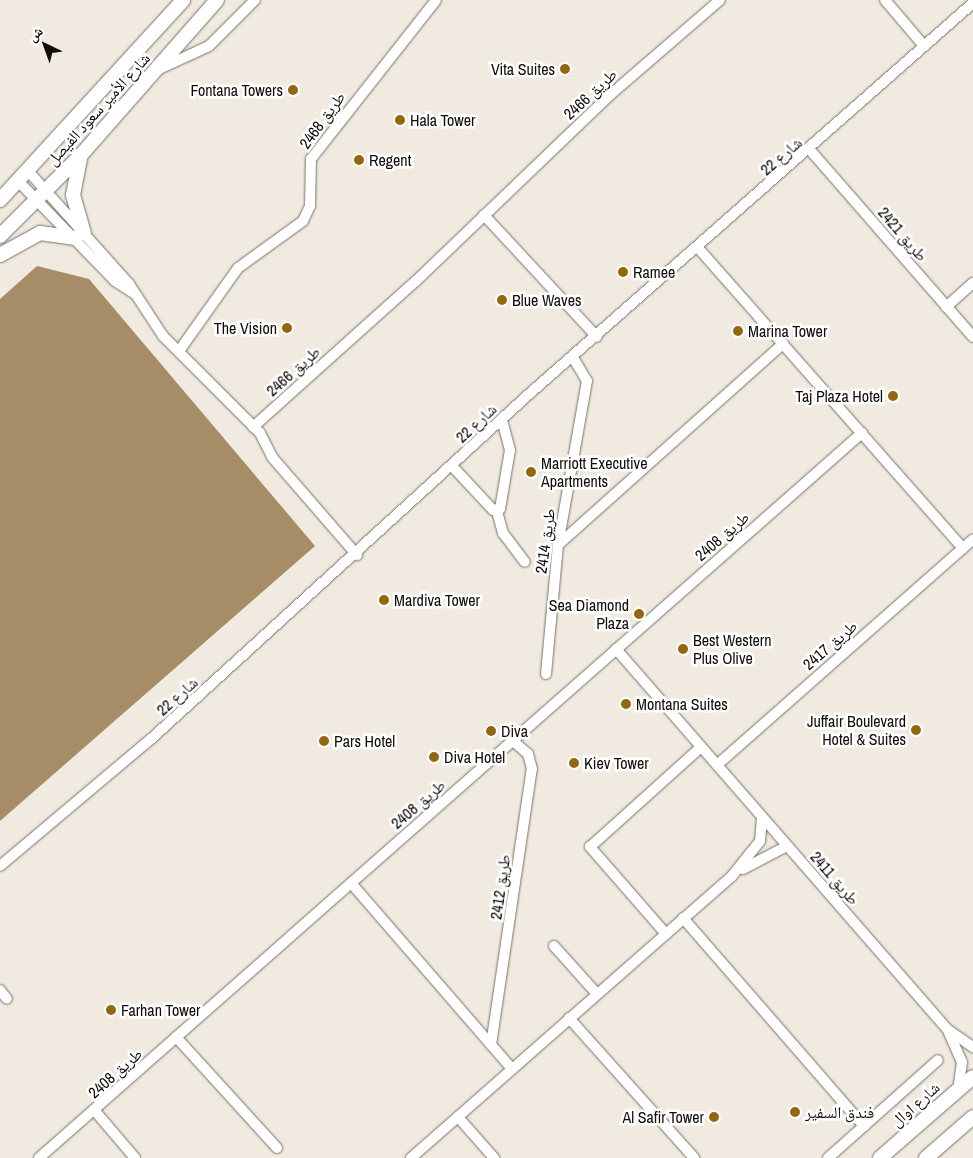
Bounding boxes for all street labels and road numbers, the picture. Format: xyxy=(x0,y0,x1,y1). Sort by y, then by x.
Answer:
street label: شارع الأمير سعود الفيصل xyxy=(42,49,154,169)
street label: طريق 2466 xyxy=(559,65,621,123)
street label: طريق 2468 xyxy=(295,88,349,152)
street label: شارع 22 xyxy=(756,133,806,179)
street label: طريق 2421 xyxy=(874,203,932,265)
street label: طريق 2466 xyxy=(262,342,324,400)
street label: شارع 22 xyxy=(452,399,500,447)
street label: طريق 2414 xyxy=(531,507,559,575)
street label: طريق 2408 xyxy=(691,507,753,565)
street label: طريق 2417 xyxy=(799,616,861,674)
street label: شارع 22 xyxy=(152,673,202,719)
street label: طريق 2408 xyxy=(387,775,449,833)
street label: طريق 2411 xyxy=(807,847,863,909)
street label: طريق 2412 xyxy=(486,853,514,921)
street label: طريق 2408 xyxy=(84,1044,146,1102)
street label: شارع اوال xyxy=(887,1078,943,1130)

